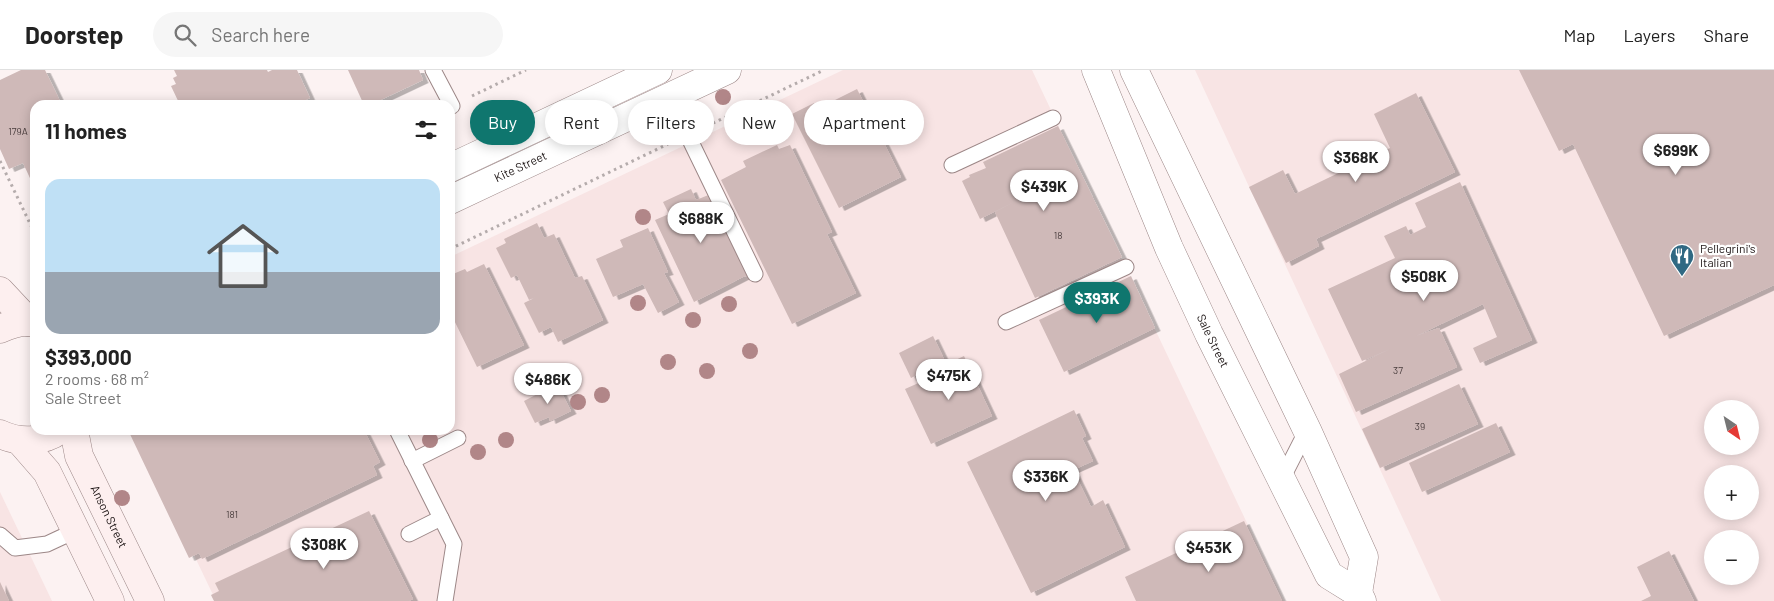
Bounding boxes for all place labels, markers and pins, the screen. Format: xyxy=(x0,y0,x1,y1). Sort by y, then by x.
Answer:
pin: $699K xyxy=(1641,134,1711,176)
pin: $368K xyxy=(1321,140,1391,183)
pin: $439K xyxy=(1009,170,1079,212)
pin: $688K xyxy=(666,202,736,244)
place label: Pellegrini's Italian xyxy=(1700,241,1756,269)
restaurant icon: Pellegrini's Italian xyxy=(1669,243,1695,277)
pin: $508K xyxy=(1389,260,1459,302)
pin: $393K xyxy=(1062,282,1132,324)
pin: $475K xyxy=(914,358,984,401)
pin: $486K xyxy=(513,362,583,405)
pin: $336K xyxy=(1011,460,1081,502)
pin: $308K xyxy=(289,528,359,570)
pin: $453K xyxy=(1174,530,1244,573)

